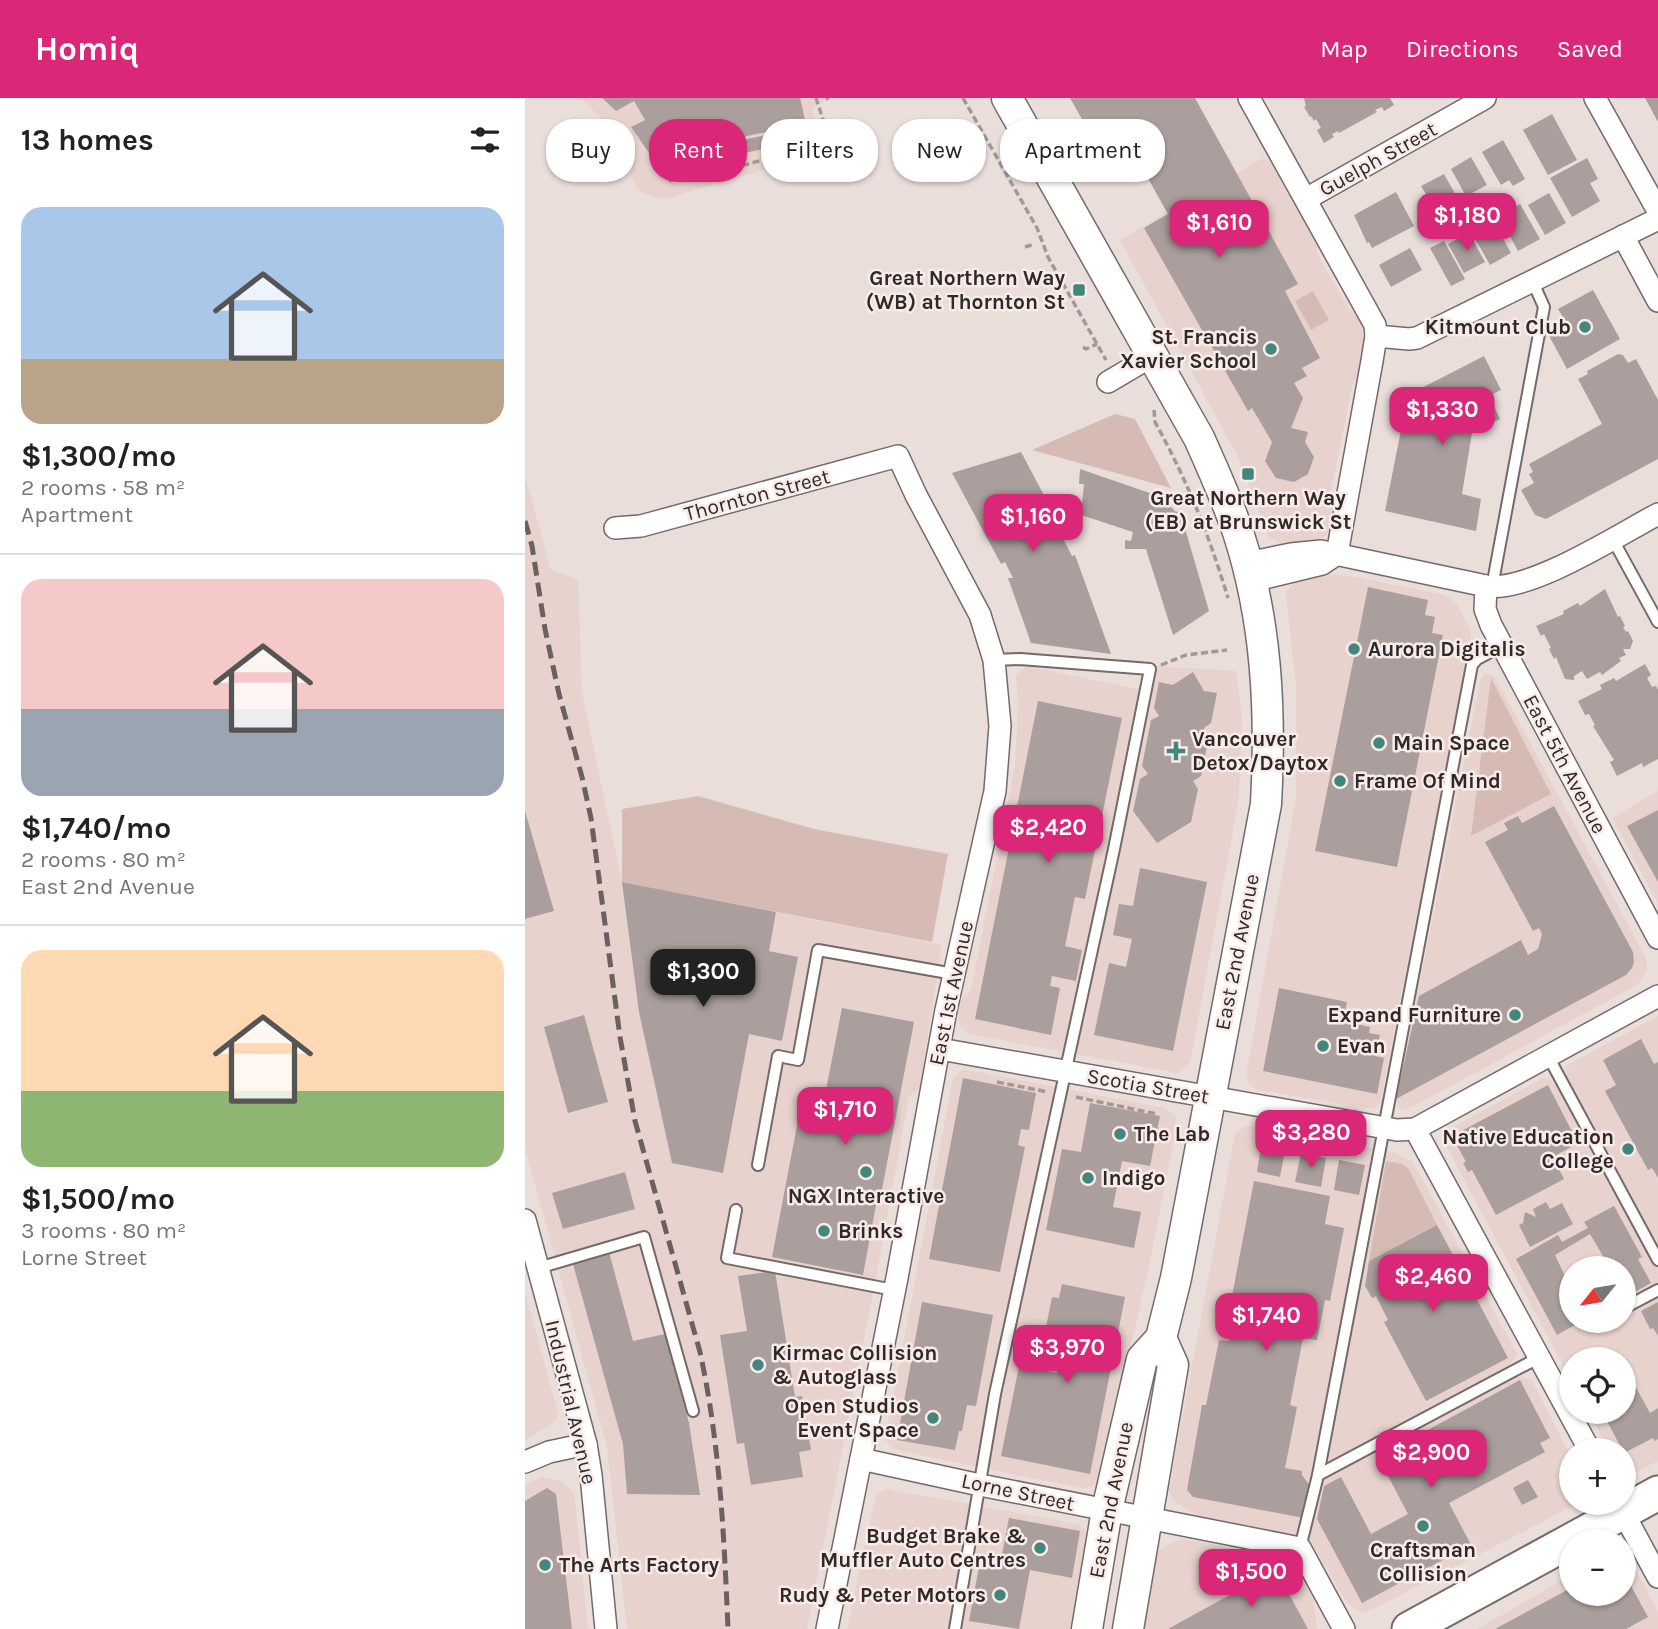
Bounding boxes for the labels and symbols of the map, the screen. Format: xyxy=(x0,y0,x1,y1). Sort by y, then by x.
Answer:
street label: Guelph Street xyxy=(1315,117,1441,201)
pin: $1,180 xyxy=(1410,194,1524,253)
pin: $1,610 xyxy=(1162,200,1276,260)
place label: Great Northern Way (WB) at Thornton St xyxy=(866,266,1065,314)
marker: Great Northern Way (WB) at Thornton St xyxy=(1071,282,1087,298)
place label: Kitmount Club xyxy=(1425,315,1571,339)
marker: Kitmount Club xyxy=(1577,319,1593,335)
place label: St. Francis Xavier School xyxy=(1120,325,1257,373)
marker: St. Francis Xavier School xyxy=(1263,341,1279,357)
pin: $1,330 xyxy=(1385,388,1499,447)
street label: Thornton Street xyxy=(682,464,832,526)
marker: Great Northern Way (EB) at Brunswick St xyxy=(1240,466,1256,482)
place label: Great Northern Way (EB) at Brunswick St xyxy=(1145,486,1351,534)
pin: $1,160 xyxy=(976,494,1090,554)
place label: Aurora Digitalis xyxy=(1368,637,1526,661)
marker: Aurora Digitalis xyxy=(1346,641,1362,657)
street label: East 5th Avenue xyxy=(1518,690,1612,838)
place label: Vancouver Detox/Daytox xyxy=(1192,727,1329,775)
place label: Main Space xyxy=(1393,731,1510,755)
marker: Main Space xyxy=(1371,735,1387,751)
marker: Vancouver Detox/Daytox xyxy=(1166,741,1186,761)
place label: Frame Of Mind xyxy=(1354,769,1501,793)
marker: Frame Of Mind xyxy=(1332,773,1348,789)
pin: $2,420 xyxy=(991,806,1105,865)
street label: East 2nd Avenue xyxy=(1210,872,1264,1032)
street label: East 1st Avenue xyxy=(924,918,978,1068)
pin: $1,300 xyxy=(646,950,760,1009)
place label: Expand Furniture xyxy=(1327,1003,1501,1027)
marker: Expand Furniture xyxy=(1507,1007,1523,1023)
place label: Evan xyxy=(1337,1034,1386,1058)
marker: Evan xyxy=(1315,1038,1331,1054)
street label: Scotia Street xyxy=(1085,1063,1211,1109)
pin: $1,710 xyxy=(788,1088,902,1147)
pin: $3,280 xyxy=(1254,1110,1368,1170)
place label: The Lab xyxy=(1134,1122,1210,1146)
place label: Native Education College xyxy=(1442,1125,1614,1173)
marker: The Lab xyxy=(1112,1126,1128,1142)
marker: Native Education College xyxy=(1620,1141,1636,1157)
marker: NGX Interactive xyxy=(858,1164,874,1180)
place label: Indigo xyxy=(1102,1166,1165,1190)
marker: Indigo xyxy=(1080,1170,1096,1186)
place label: NGX Interactive xyxy=(788,1184,944,1208)
place label: Brinks xyxy=(838,1219,903,1243)
marker: Brinks xyxy=(816,1223,832,1239)
pin: $2,460 xyxy=(1376,1254,1490,1314)
north arrow xyxy=(1559,1256,1636,1334)
pin: $1,740 xyxy=(1209,1294,1323,1353)
street label: Industrial Avenue xyxy=(540,1317,602,1487)
pin: $3,970 xyxy=(1010,1326,1124,1385)
place label: Kirmac Collision & Autoglass xyxy=(772,1341,937,1389)
marker: Kirmac Collision & Autoglass xyxy=(750,1357,766,1373)
place label: Open Studios Event Space xyxy=(785,1394,919,1442)
marker: Open Studios Event Space xyxy=(925,1410,941,1426)
street label: East 2nd Avenue xyxy=(1084,1420,1138,1580)
pin: $2,900 xyxy=(1374,1430,1488,1490)
street label: Lorne Street xyxy=(959,1468,1077,1516)
marker: Craftsman Collision xyxy=(1415,1518,1431,1534)
place label: Budget Brake & Muffler Auto Centres xyxy=(820,1524,1026,1572)
place label: Craftsman Collision xyxy=(1370,1538,1476,1586)
marker: Budget Brake & Muffler Auto Centres xyxy=(1032,1540,1048,1556)
pin: $1,500 xyxy=(1194,1550,1308,1609)
place label: The Arts Factory xyxy=(559,1553,720,1577)
marker: The Arts Factory xyxy=(537,1557,553,1573)
place label: Rudy & Peter Motors xyxy=(779,1583,986,1607)
marker: Rudy & Peter Motors xyxy=(992,1587,1008,1603)

